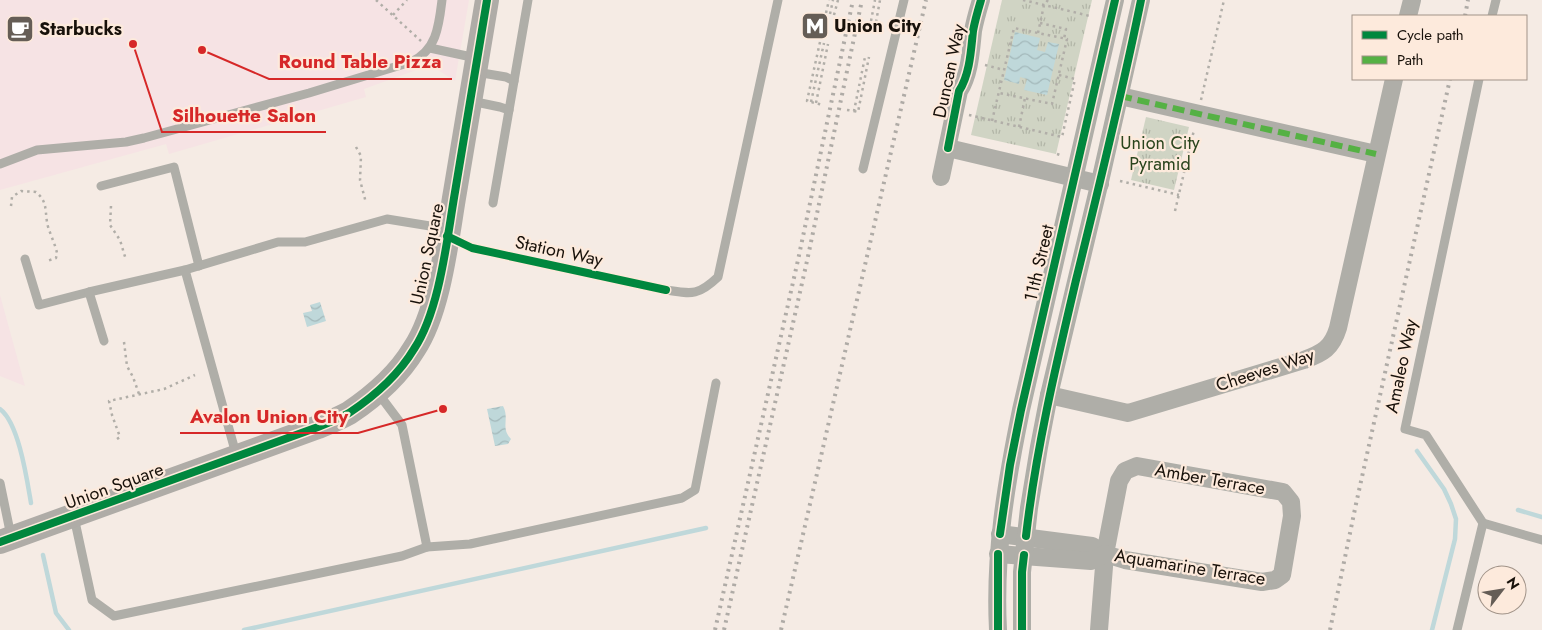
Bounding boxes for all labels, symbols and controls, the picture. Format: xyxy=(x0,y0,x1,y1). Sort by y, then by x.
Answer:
metro station icon: Union City xyxy=(800,11,830,41)
place label: Union City xyxy=(834,13,922,39)
cafe icon: Starbucks xyxy=(5,14,35,44)
legend xyxy=(1352,15,1527,80)
place label: Starbucks xyxy=(39,16,122,42)
street label: Duncan Way xyxy=(926,21,972,121)
text: Cycle path xyxy=(1397,24,1464,46)
callout: Round Table Pizza xyxy=(269,45,452,79)
text: Round Table Pizza xyxy=(279,48,441,75)
text: Path xyxy=(1397,49,1423,71)
callout: Silhouette Salon xyxy=(162,98,326,132)
text: Silhouette Salon xyxy=(172,102,316,129)
park label: Union City Pyramid xyxy=(1120,130,1200,177)
street label: Union Square xyxy=(404,201,450,307)
street label: 11th Street xyxy=(1018,221,1061,304)
street label: Station Way xyxy=(513,229,605,273)
street label: Amaleo Way xyxy=(1378,316,1424,416)
street label: Cheeves Way xyxy=(1212,342,1318,398)
callout: Avalon Union City xyxy=(180,399,358,433)
text: Avalon Union City xyxy=(189,403,349,430)
street label: Union Square xyxy=(61,456,167,516)
street label: Amber Terrace xyxy=(1153,456,1267,502)
street label: Aquamarine Terrace xyxy=(1113,542,1267,592)
north arrow xyxy=(1477,565,1527,615)
text: N xyxy=(1502,573,1525,593)

